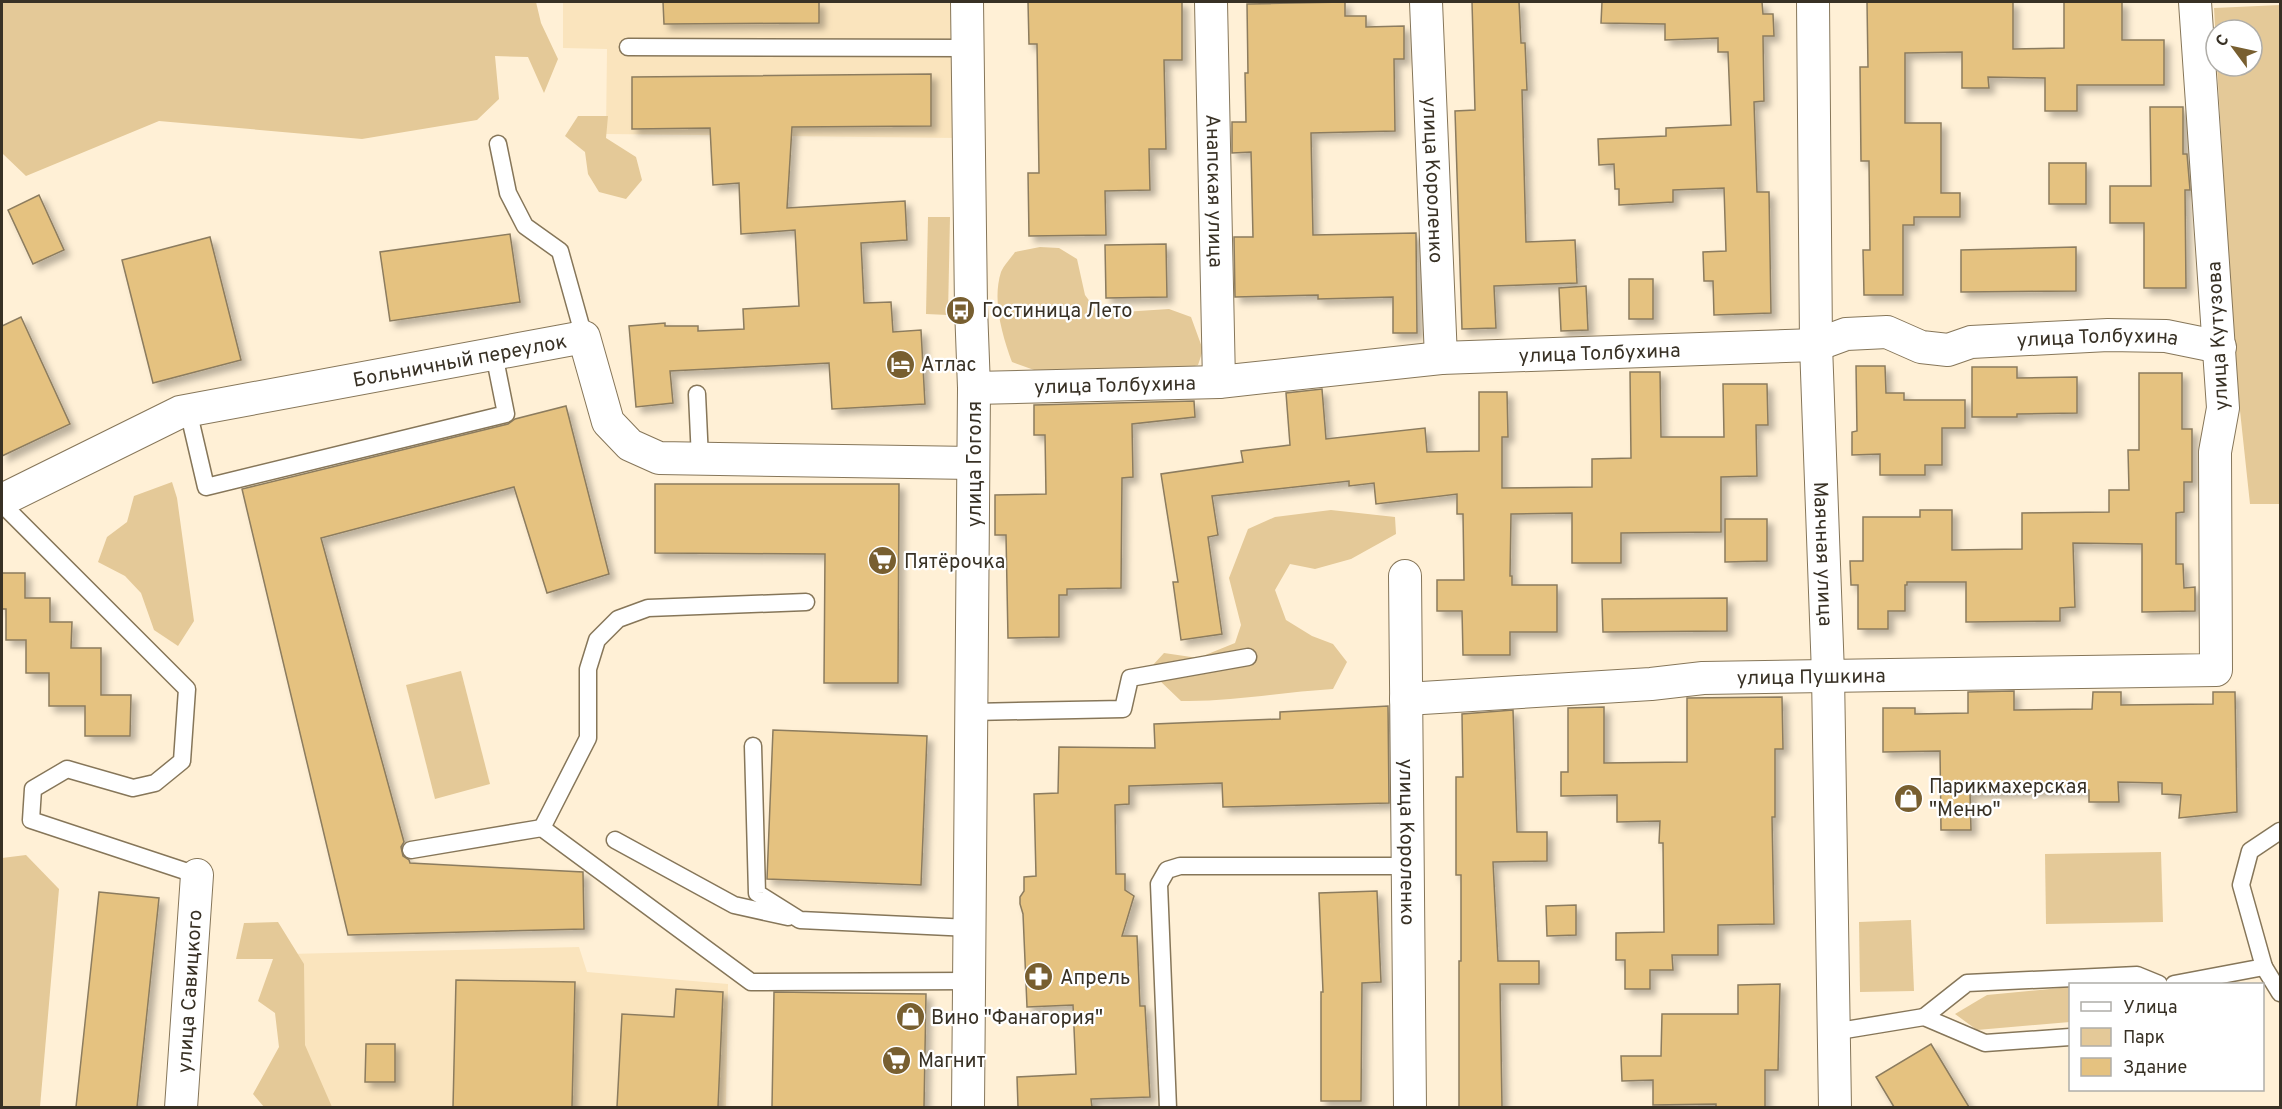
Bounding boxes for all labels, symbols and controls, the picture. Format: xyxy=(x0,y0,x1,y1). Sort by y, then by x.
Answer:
north arrow xyxy=(2204,18,2264,78)
text: С xyxy=(2212,31,2234,51)
street label: улица Короленко xyxy=(1415,96,1448,264)
street label: Анапская улица xyxy=(1198,114,1228,268)
street label: улица Кутузова xyxy=(2202,261,2236,411)
bus stop icon: Гостиница Лето xyxy=(945,294,977,326)
place label: Гостиница Лето xyxy=(982,299,1133,325)
street label: улица Толбухина xyxy=(2016,324,2180,355)
street label: Больничный переулок xyxy=(351,329,569,395)
street label: улица Толбухина xyxy=(1518,339,1681,370)
hotel icon: Атлас xyxy=(884,348,916,380)
place label: Атлас xyxy=(921,353,976,379)
street label: улица Толбухина xyxy=(1034,372,1196,402)
street label: улица Гоголя xyxy=(963,401,989,527)
street label: Маячная улица xyxy=(1806,481,1837,627)
supermarket icon: Пятёрочка xyxy=(867,545,899,577)
place label: Пятёрочка xyxy=(904,550,1005,576)
street label: улица Пушкина xyxy=(1737,664,1886,692)
street label: улица Короленко xyxy=(1392,759,1419,925)
place label: Парикмахерская "Меню" xyxy=(1929,775,2087,824)
shop icon: Парикмахерская "Меню" xyxy=(1892,782,1924,814)
street label: улица Савицкого xyxy=(172,909,210,1074)
pharmacy icon: Апрель xyxy=(1023,961,1055,993)
place label: Апрель xyxy=(1060,966,1130,992)
legend xyxy=(2069,983,2264,1091)
text: Улица xyxy=(2123,997,2177,1020)
shop icon: Вино "Фанагория" xyxy=(894,1001,926,1033)
place label: Вино "Фанагория" xyxy=(931,1006,1103,1032)
text: Парк xyxy=(2123,1027,2165,1050)
supermarket icon: Магнит xyxy=(881,1044,913,1076)
place label: Магнит xyxy=(918,1049,986,1075)
text: Здание xyxy=(2123,1057,2187,1080)

